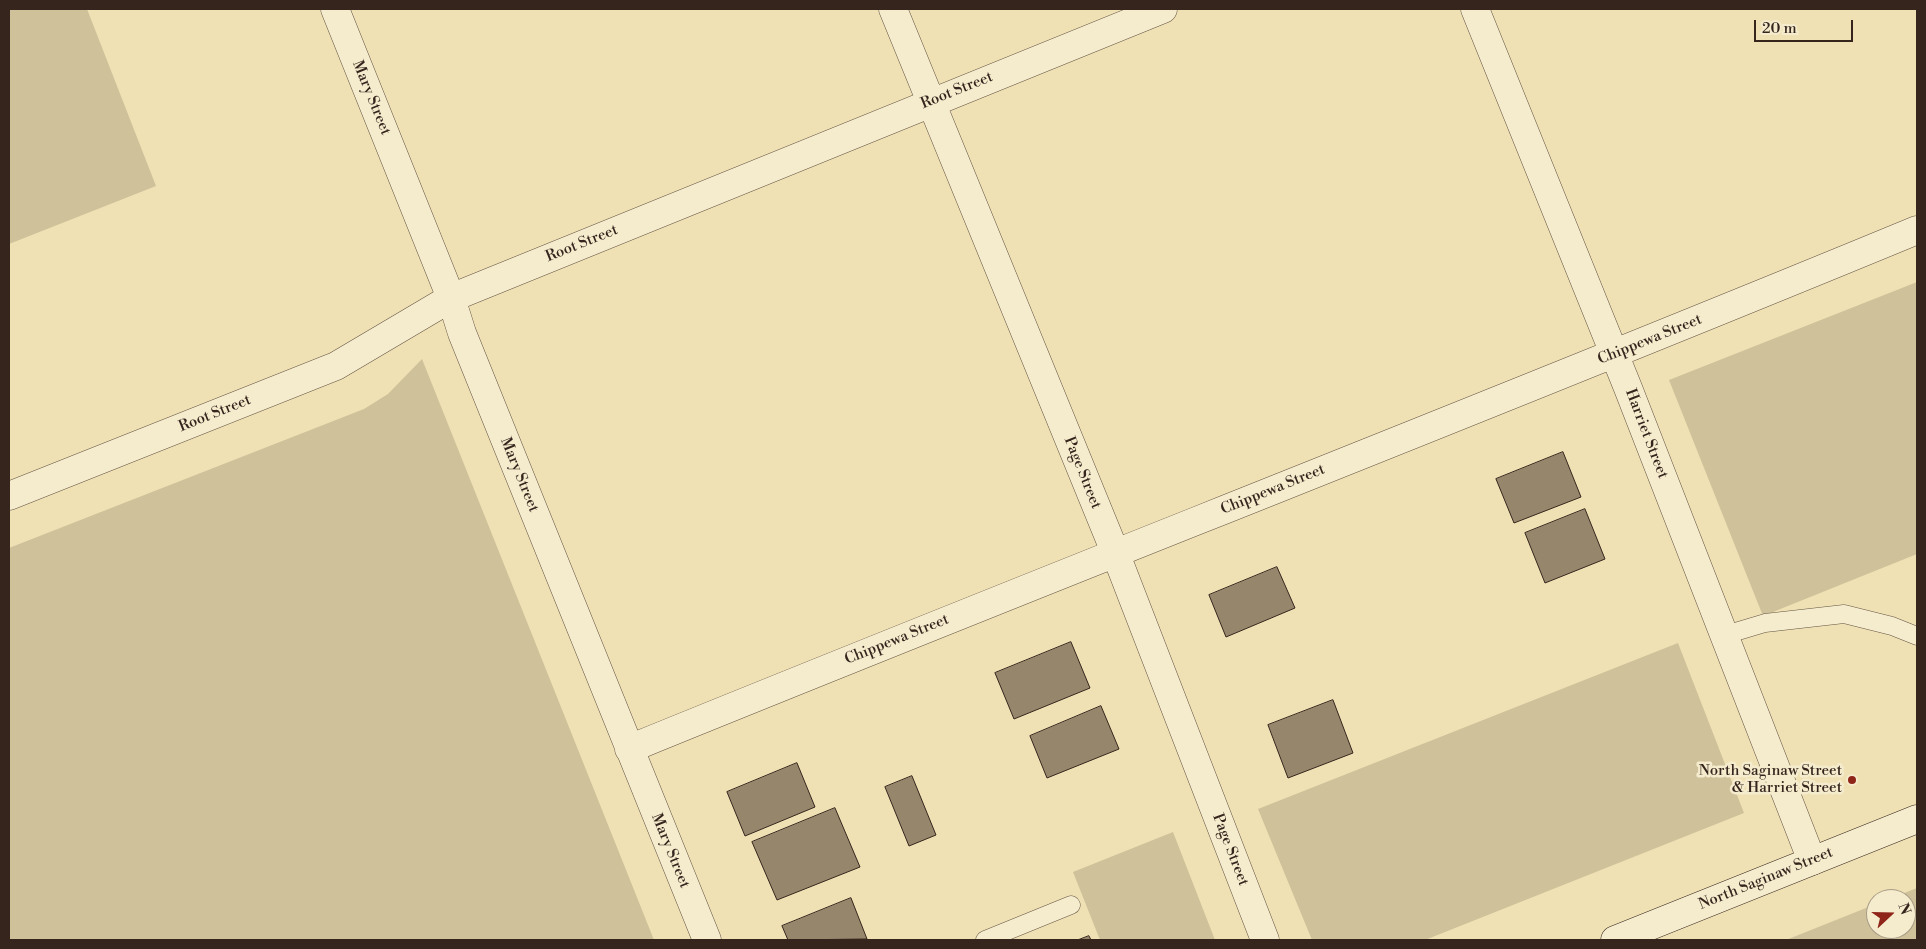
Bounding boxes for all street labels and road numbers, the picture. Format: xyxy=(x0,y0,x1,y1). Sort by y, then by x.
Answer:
street label: Mary Street xyxy=(348,58,394,138)
street label: Root Street xyxy=(918,68,996,114)
street label: Root Street xyxy=(543,221,621,267)
street label: Chippewa Street xyxy=(1595,311,1705,369)
street label: Harriet Street xyxy=(1621,387,1671,481)
street label: Root Street xyxy=(176,391,254,437)
street label: Page Street xyxy=(1059,434,1105,512)
street label: Mary Street xyxy=(496,435,542,515)
street label: Chippewa Street xyxy=(1218,461,1328,519)
street label: Chippewa Street xyxy=(842,611,952,669)
street label: Mary Street xyxy=(647,811,693,891)
street label: Page Street xyxy=(1208,811,1252,889)
street label: North Saginaw Street xyxy=(1696,844,1836,914)

